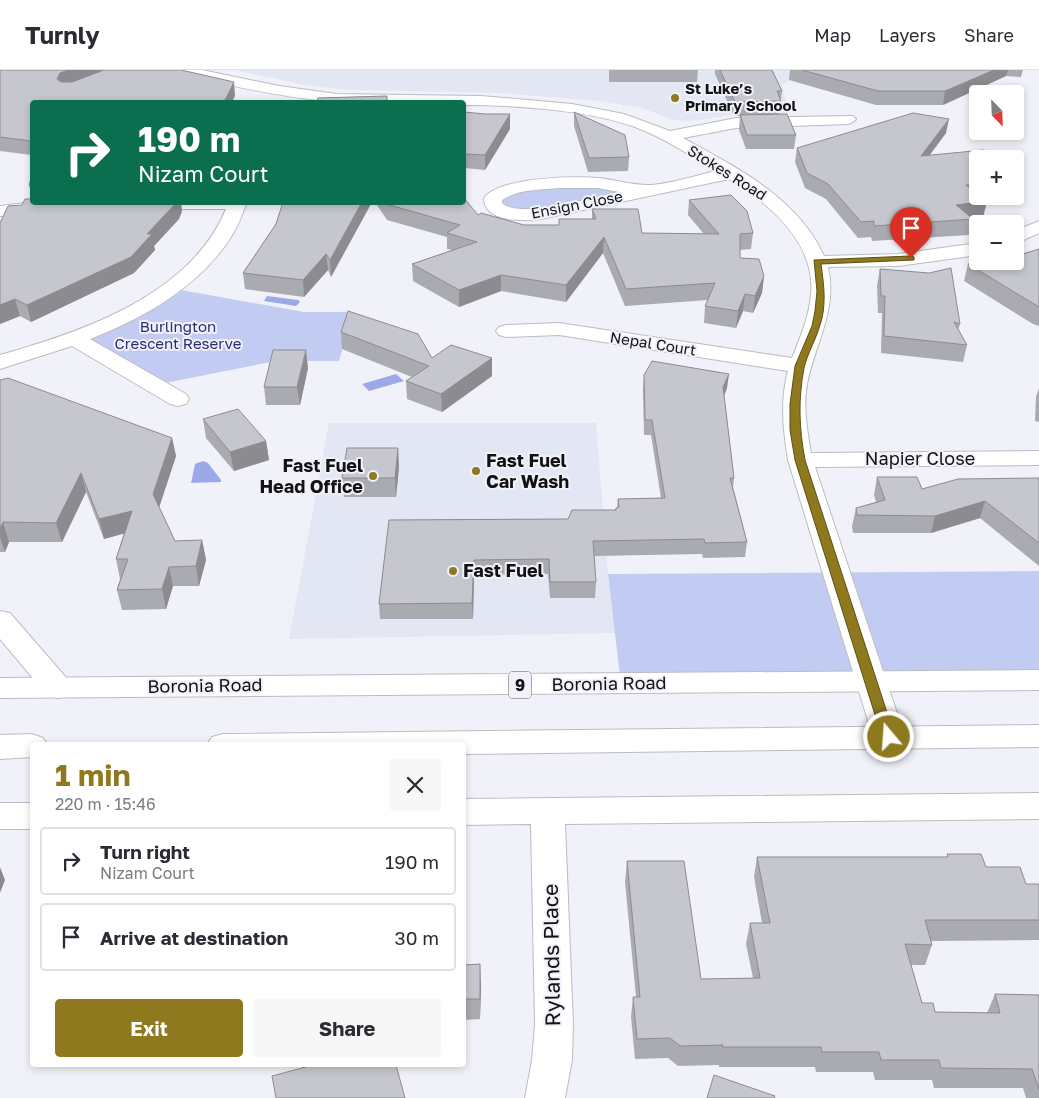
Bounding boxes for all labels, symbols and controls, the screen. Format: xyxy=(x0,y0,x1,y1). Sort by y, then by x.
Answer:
text: Turnly xyxy=(25,20,100,49)
text: Map xyxy=(814,24,851,46)
text: Layers xyxy=(879,24,936,46)
text: Share xyxy=(964,24,1014,46)
place label: St Luke’s Primary School xyxy=(685,79,797,114)
north arrow xyxy=(969,85,1024,140)
map controls xyxy=(969,85,1024,270)
marker: St Luke’s Primary School xyxy=(669,92,681,104)
text: 190 m xyxy=(138,118,240,160)
icon: right xyxy=(55,120,120,185)
street label: Stokes Road xyxy=(685,141,770,204)
button: + xyxy=(969,150,1024,205)
text: Nizam Court xyxy=(138,160,269,187)
street label: Ensign Close xyxy=(529,186,624,222)
pin xyxy=(890,207,932,258)
icon: arrive xyxy=(897,214,925,242)
button: − xyxy=(969,215,1024,270)
park label: Burlington Crescent Reserve xyxy=(115,317,242,352)
street label: Nepal Court xyxy=(609,327,697,359)
street label: Napier Close xyxy=(865,447,975,469)
place label: Fast Fuel Car Wash xyxy=(486,449,569,492)
place label: Fast Fuel Head Office xyxy=(259,454,363,497)
marker: Fast Fuel Car Wash xyxy=(470,465,482,477)
marker: Fast Fuel Head Office xyxy=(367,470,379,482)
place label: Fast Fuel xyxy=(463,559,544,581)
marker: Fast Fuel xyxy=(447,565,459,577)
street label: Boronia Road xyxy=(551,671,667,695)
road number: 9 xyxy=(509,672,531,698)
street label: Boronia Road xyxy=(147,673,263,697)
position arrow xyxy=(862,710,914,762)
text: 1 min xyxy=(55,757,131,793)
button: close xyxy=(389,759,441,811)
text: 220 m · 15:46 xyxy=(55,794,156,814)
text: Turn right xyxy=(100,840,190,863)
icon: right xyxy=(57,847,85,875)
text: 190 m xyxy=(385,850,439,873)
text: Nizam Court xyxy=(100,863,195,883)
street label: Rylands Place xyxy=(537,883,565,1027)
icon: arrive xyxy=(57,923,85,951)
text: Arrive at destination xyxy=(100,926,288,949)
text: 30 m xyxy=(395,926,439,949)
button: Exit xyxy=(55,999,243,1057)
button: Share xyxy=(253,999,441,1057)

